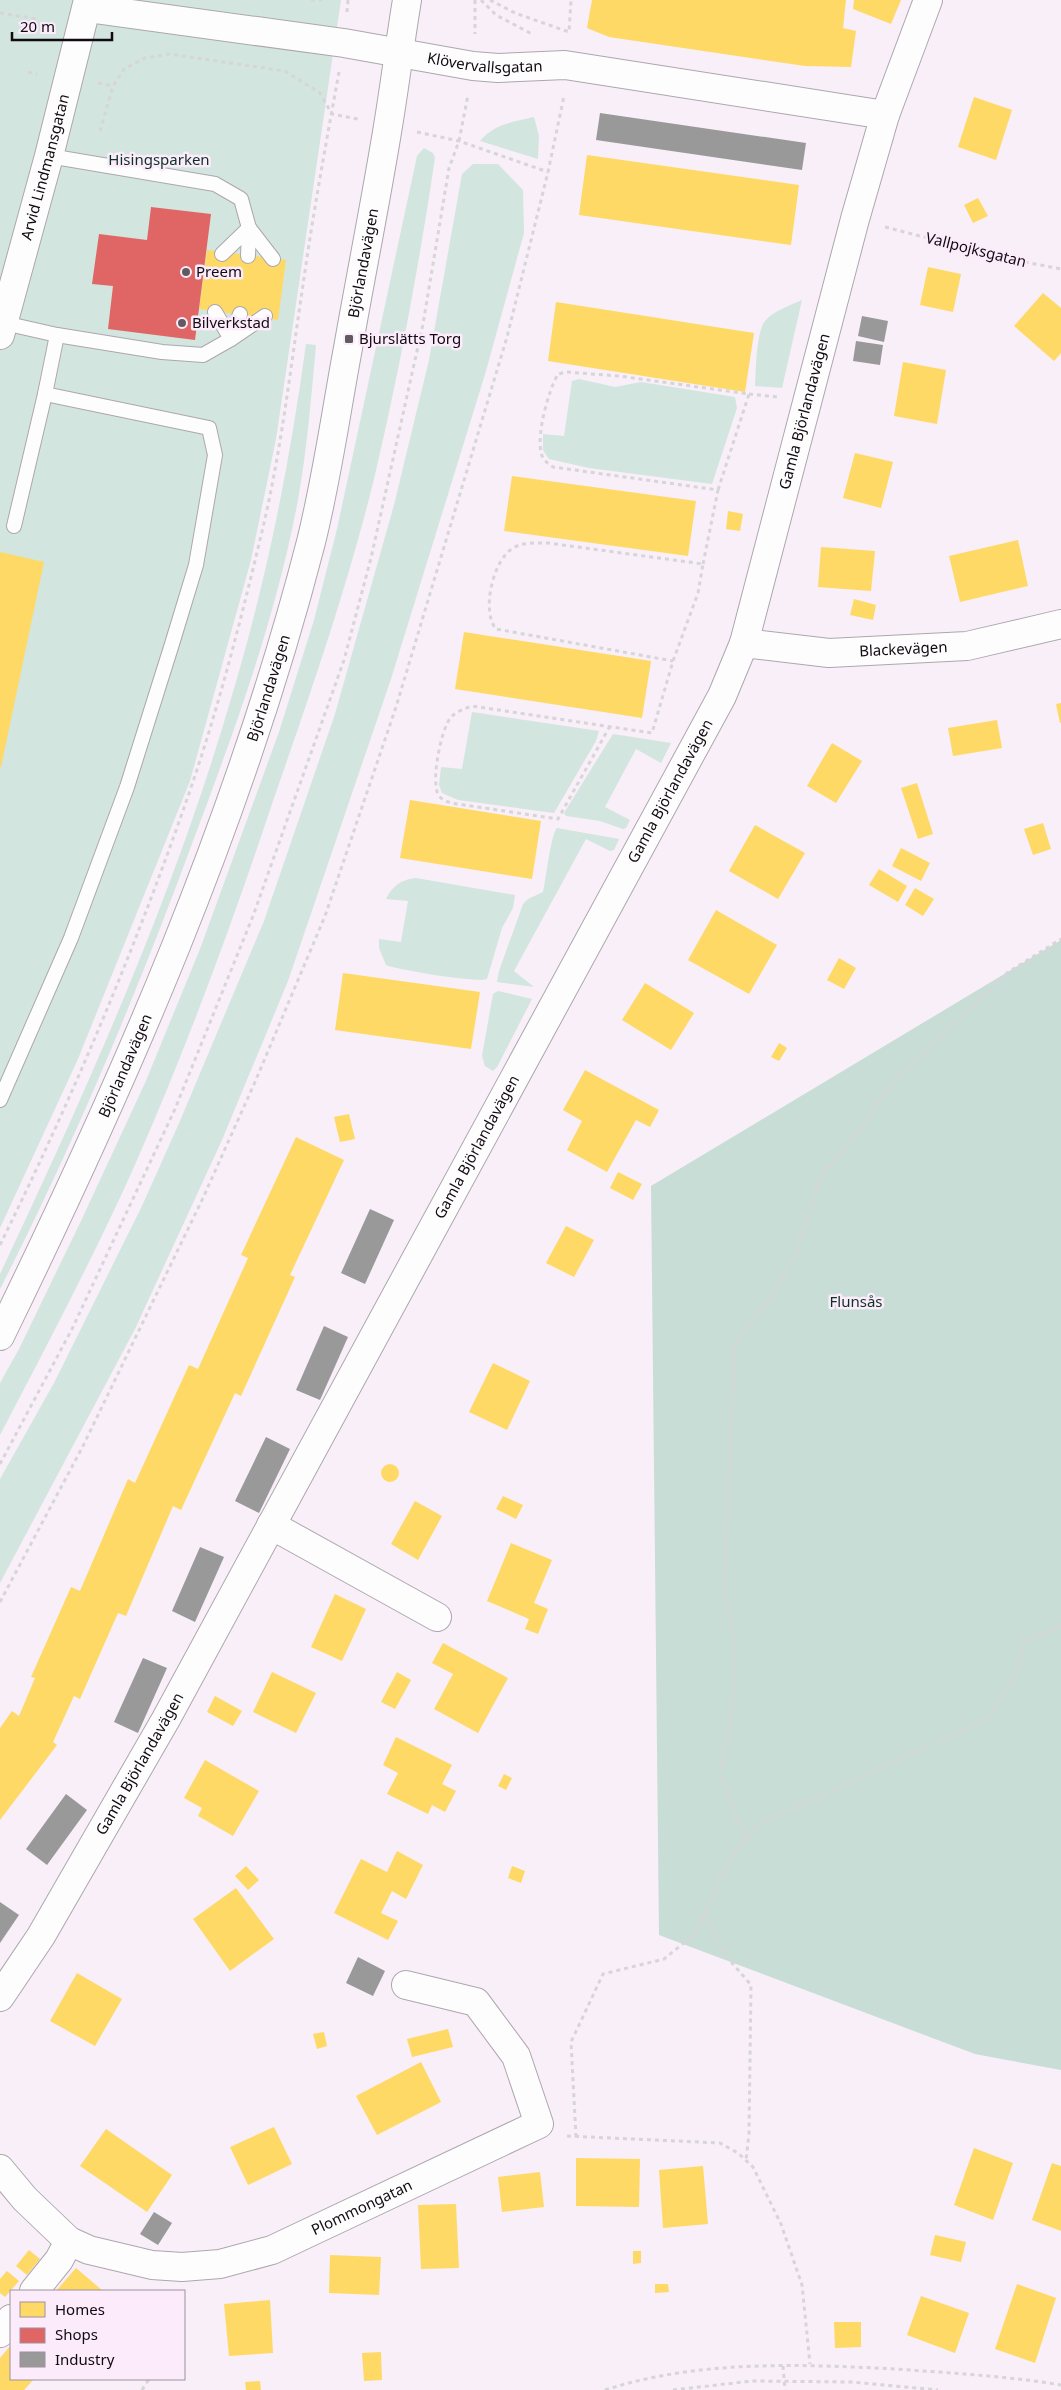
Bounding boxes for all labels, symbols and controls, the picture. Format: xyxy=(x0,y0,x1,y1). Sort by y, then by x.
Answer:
scale bar xyxy=(12,10,112,42)
text: 20 m xyxy=(20,16,55,36)
street label: Klövervallsgatan xyxy=(426,47,543,77)
street label: Arvid Lindmansgatan xyxy=(15,92,73,242)
park label: Hisingsparken xyxy=(108,149,210,169)
street label: Björlandavägen xyxy=(343,206,382,319)
street label: Vallpojksgatan xyxy=(924,227,1029,271)
place label: Preem xyxy=(196,261,242,281)
marker: Preem xyxy=(180,266,192,278)
place label: Bilverkstad xyxy=(192,312,270,332)
marker: Bilverkstad xyxy=(176,317,188,329)
place label: Bjurslätts Torg xyxy=(359,328,461,348)
street label: Gamla Björlandavägen xyxy=(774,331,834,491)
marker: Bjurslätts Torg xyxy=(343,333,355,345)
street label: Björlandavägen xyxy=(241,632,294,744)
street label: Blackevägen xyxy=(859,636,948,660)
street label: Gamla Björlandavägen xyxy=(622,715,717,866)
street label: Björlandavägen xyxy=(93,1010,156,1120)
street label: Gamla Björlandavägen xyxy=(429,1071,523,1222)
park label: Flunsås xyxy=(830,1291,882,1311)
street label: Gamla Björlandavägen xyxy=(90,1689,187,1838)
street label: Plommongatan xyxy=(308,2174,415,2239)
legend xyxy=(10,2290,185,2380)
text: Homes xyxy=(55,2299,105,2319)
text: Shops xyxy=(55,2324,98,2344)
text: Industry xyxy=(55,2349,115,2369)

